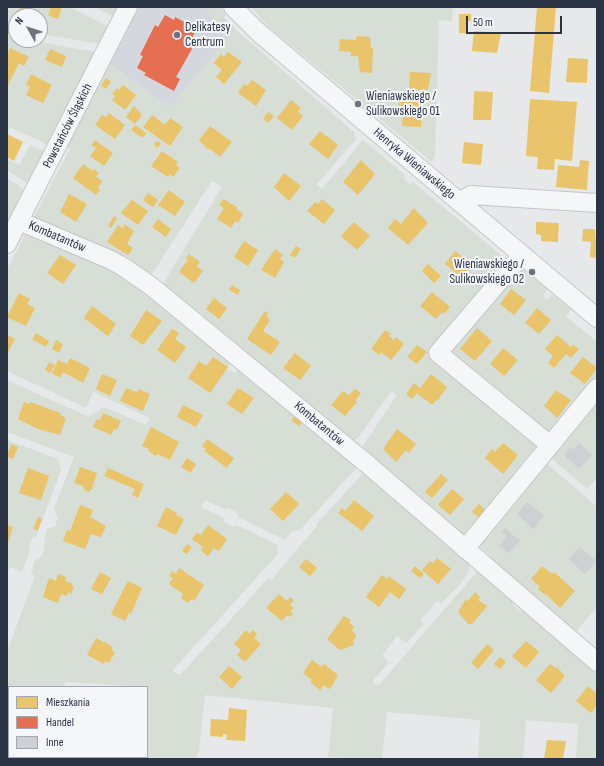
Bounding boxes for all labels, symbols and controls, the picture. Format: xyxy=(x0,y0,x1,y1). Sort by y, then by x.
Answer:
north arrow xyxy=(8,8,48,48)
scale bar xyxy=(468,8,564,34)
text: N xyxy=(12,14,26,27)
text: 50 m xyxy=(473,15,493,30)
place label: Delikatesy Centrum xyxy=(185,20,230,51)
marker: Delikatesy Centrum xyxy=(172,30,182,40)
street label: Powstańców Śląskich xyxy=(40,81,96,171)
place label: Wieniawskiego / Sulikowskiego 01 xyxy=(366,89,440,120)
marker: Wieniawskiego / Sulikowskiego 01 xyxy=(353,99,363,109)
street label: Henryka Wieniawskiego xyxy=(370,125,458,203)
street label: Kombatantów xyxy=(26,218,88,256)
place label: Wieniawskiego / Sulikowskiego 02 xyxy=(449,257,524,288)
marker: Wieniawskiego / Sulikowskiego 02 xyxy=(527,267,537,277)
street label: Kombatantów xyxy=(291,398,347,450)
legend xyxy=(8,686,148,758)
text: Mieszkania xyxy=(46,695,90,710)
text: Handel xyxy=(46,715,74,730)
text: Inne xyxy=(46,735,64,750)

